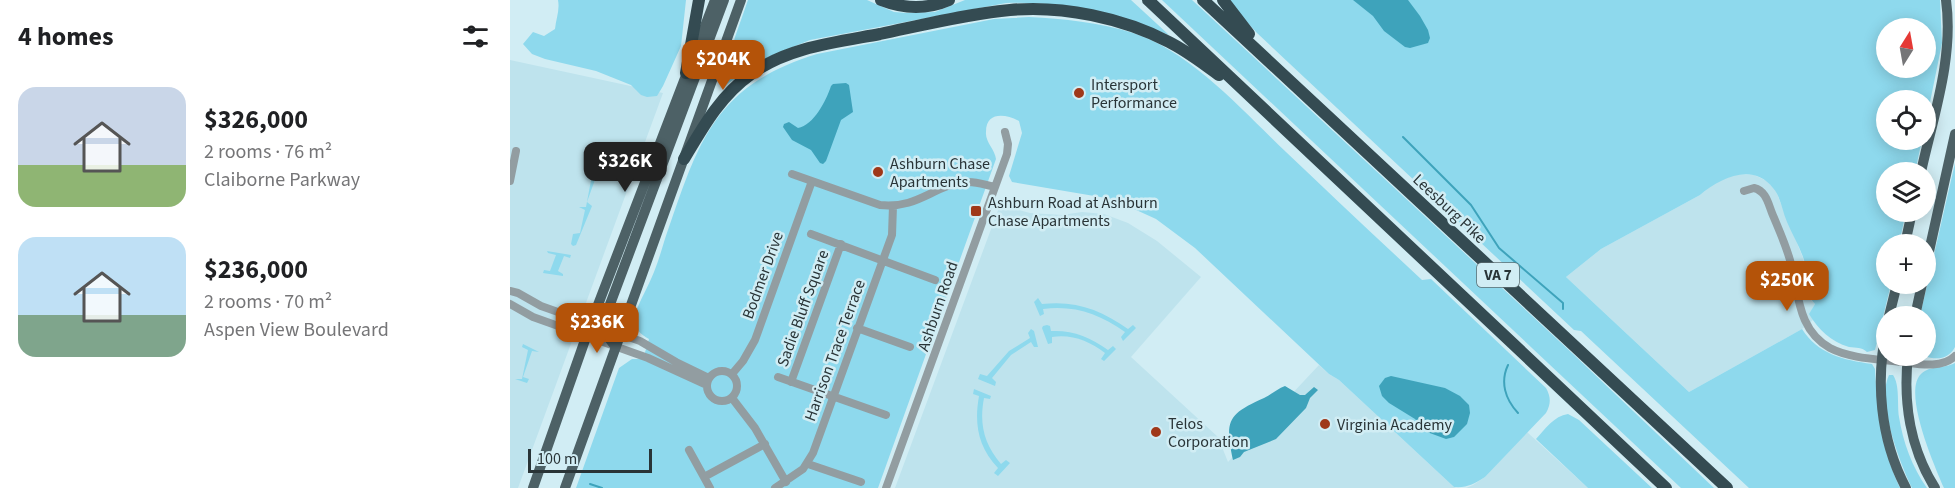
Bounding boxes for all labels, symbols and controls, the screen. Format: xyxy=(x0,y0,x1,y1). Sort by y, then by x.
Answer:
text: 4 homes xyxy=(18,18,113,55)
north arrow xyxy=(1876,18,1936,78)
map controls xyxy=(1876,18,1936,366)
icon: filters xyxy=(459,20,492,53)
pin: $204K xyxy=(681,40,765,91)
text: $204K xyxy=(696,45,750,73)
place label: Intersport Performance xyxy=(1091,74,1177,114)
marker: Intersport Performance xyxy=(1072,86,1086,100)
button: locate xyxy=(1876,90,1936,150)
text: $326,000 xyxy=(204,101,308,138)
icon: home xyxy=(66,111,138,183)
text: 2 rooms · 76 m² xyxy=(204,138,332,166)
pin: $326K xyxy=(583,142,667,193)
text: $326K xyxy=(598,147,652,175)
place label: Ashburn Chase Apartments xyxy=(890,153,990,193)
button: layers xyxy=(1876,162,1936,222)
marker: Ashburn Chase Apartments xyxy=(871,165,885,179)
text: Claiborne Parkway xyxy=(204,166,360,194)
street label: Leesburg Pike xyxy=(1408,169,1491,249)
place label: Ashburn Road at Ashburn Chase Apartments xyxy=(988,192,1158,232)
marker: Ashburn Road at Ashburn Chase Apartments xyxy=(969,204,983,218)
street label: Bodmer Drive xyxy=(737,228,789,322)
button: + xyxy=(1876,234,1936,294)
street label: Sadie Bluff Square xyxy=(772,247,834,370)
text: $236,000 xyxy=(204,251,308,288)
street label: Ashburn Road xyxy=(912,258,964,354)
icon: home xyxy=(66,261,138,333)
pin: $250K xyxy=(1745,261,1829,312)
road number: VA 7 xyxy=(1477,263,1519,287)
text: $250K xyxy=(1760,266,1814,294)
street label: Harrison Trace Terrace xyxy=(799,276,871,424)
text: 2 rooms · 70 m² xyxy=(204,288,332,316)
pin: $236K xyxy=(555,303,639,354)
button: − xyxy=(1876,306,1936,366)
text: $236K xyxy=(570,308,624,336)
text: Aspen View Boulevard xyxy=(204,316,389,344)
place label: Telos Corporation xyxy=(1168,413,1249,453)
place label: Virginia Academy xyxy=(1337,414,1452,436)
marker: Virginia Academy xyxy=(1318,417,1332,431)
marker: Telos Corporation xyxy=(1149,425,1163,439)
scale bar xyxy=(528,446,652,474)
text: 100 m xyxy=(537,448,577,470)

